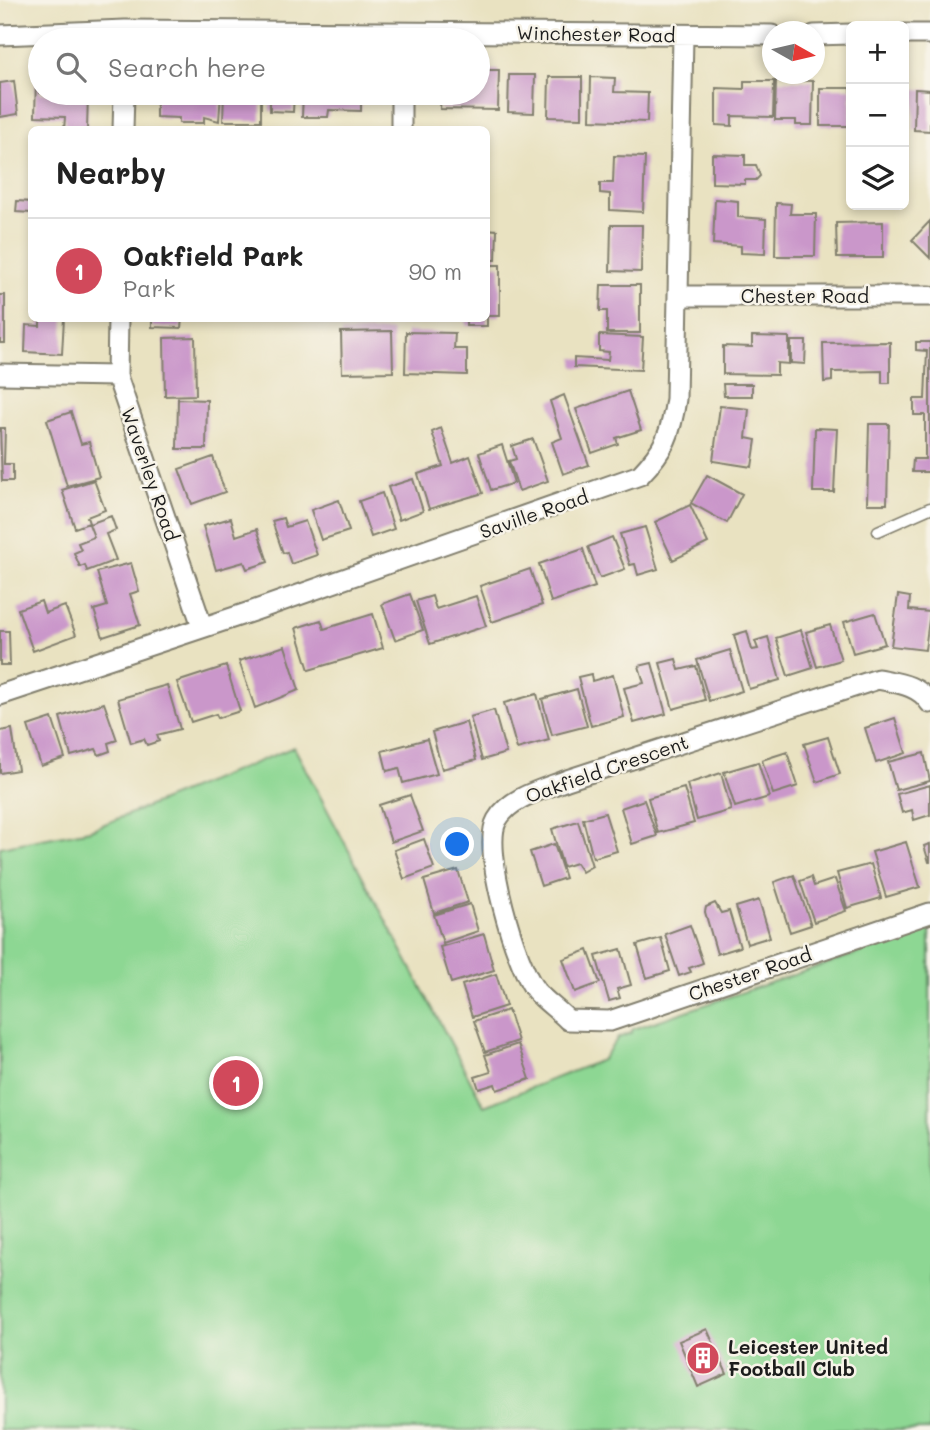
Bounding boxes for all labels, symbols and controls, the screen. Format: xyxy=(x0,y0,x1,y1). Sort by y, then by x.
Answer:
street label: Winchester Road xyxy=(516,20,676,47)
north arrow xyxy=(762,21,825,84)
map controls xyxy=(846,21,909,210)
button: + xyxy=(846,21,909,84)
search box xyxy=(28,28,490,105)
icon: search xyxy=(52,48,90,86)
text: Search here xyxy=(108,50,266,84)
button: − xyxy=(846,84,909,147)
button: layers xyxy=(846,147,909,210)
text: Nearby xyxy=(56,152,166,192)
text: Oakfield Park xyxy=(123,239,304,273)
text: 1 xyxy=(74,256,84,286)
text: 90 m xyxy=(409,256,462,286)
text: Park xyxy=(123,273,175,303)
street label: Chester Road xyxy=(741,283,869,308)
street label: Waverley Road xyxy=(116,404,185,544)
street label: Saville Road xyxy=(476,483,591,544)
street label: Oakfield Crescent xyxy=(522,729,692,808)
your location xyxy=(440,827,474,861)
street label: Chester Road xyxy=(685,941,815,1006)
pin: 1 xyxy=(213,1057,259,1109)
place label: Leicester United Football Club xyxy=(728,1334,888,1381)
building icon: Leicester United Football Club xyxy=(684,1339,722,1377)

